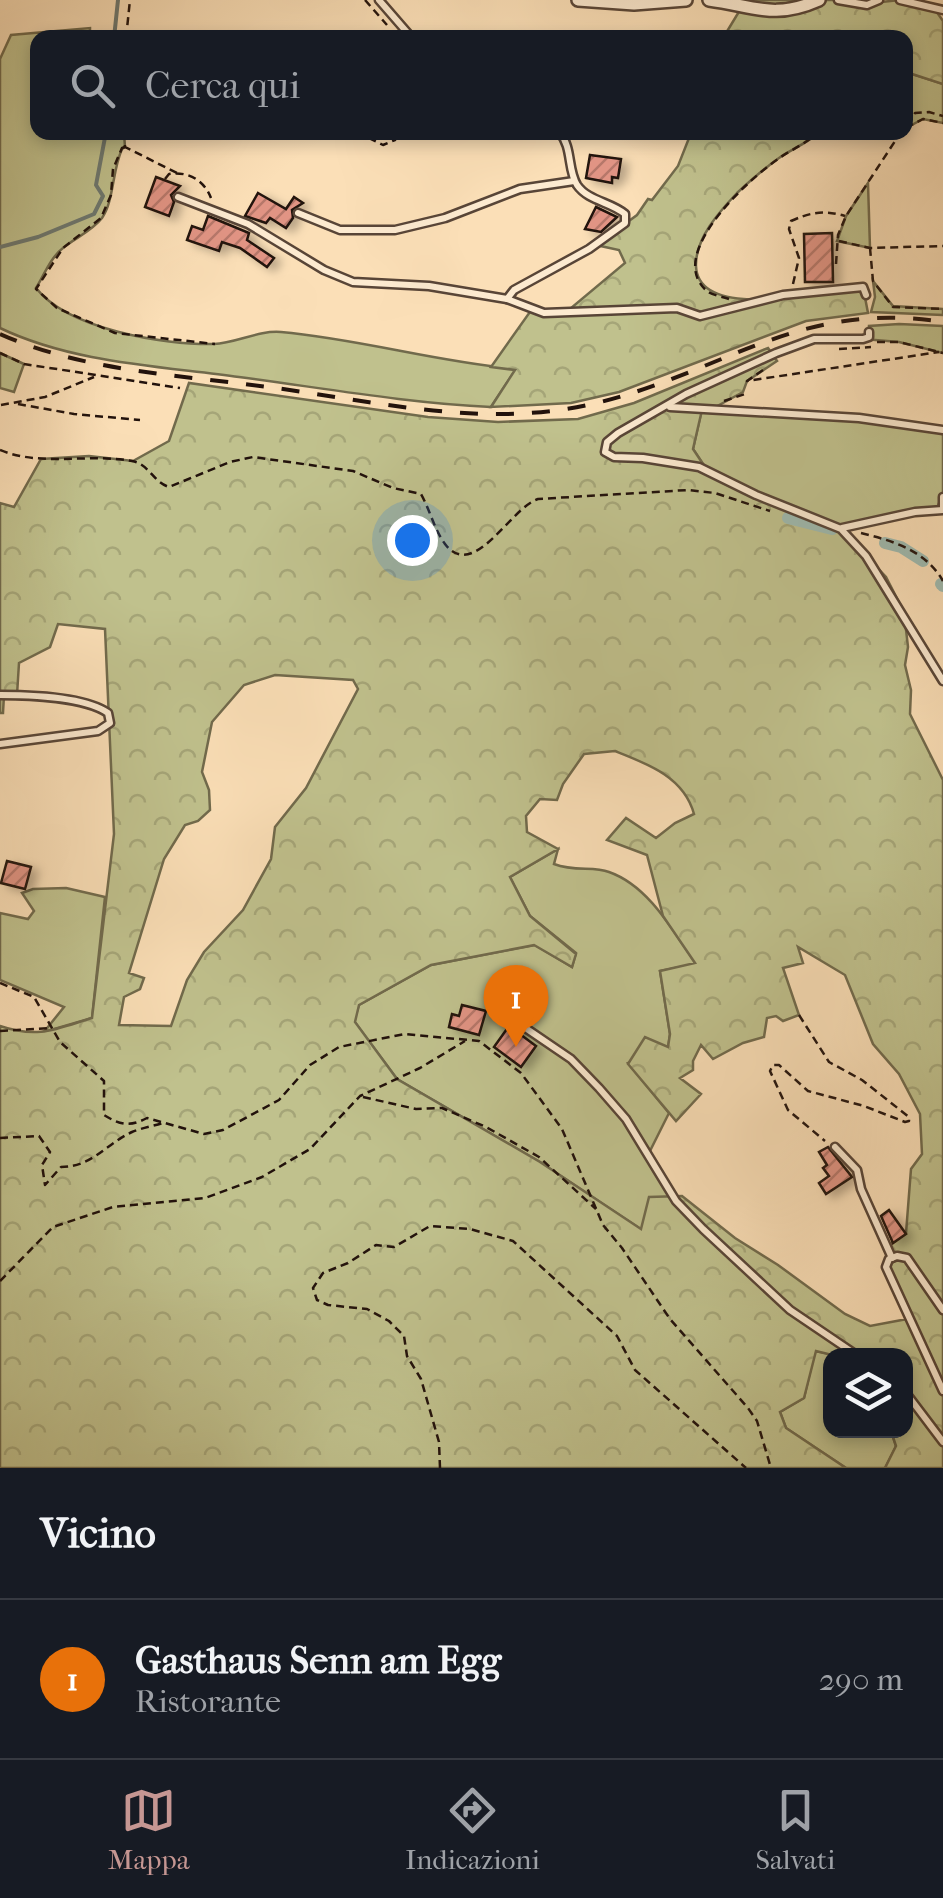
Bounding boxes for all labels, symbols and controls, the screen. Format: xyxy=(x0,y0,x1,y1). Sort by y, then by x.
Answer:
search box xyxy=(30,30,913,140)
icon: search xyxy=(65,58,120,113)
text: Cerca qui xyxy=(145,63,300,108)
your location xyxy=(387,515,438,566)
pin: 1 xyxy=(484,964,548,1047)
map controls xyxy=(823,1348,913,1438)
button: layers xyxy=(823,1348,913,1438)
text: Vicino xyxy=(40,1509,156,1558)
text: Gasthaus Senn am Egg xyxy=(135,1638,501,1683)
text: 1 xyxy=(67,1661,78,1698)
text: 290 m xyxy=(819,1661,903,1698)
text: Ristorante xyxy=(135,1683,281,1720)
tab: Mappa xyxy=(108,1783,190,1876)
tab: Indicazioni xyxy=(405,1783,540,1876)
tab: Salvati xyxy=(755,1783,835,1876)

